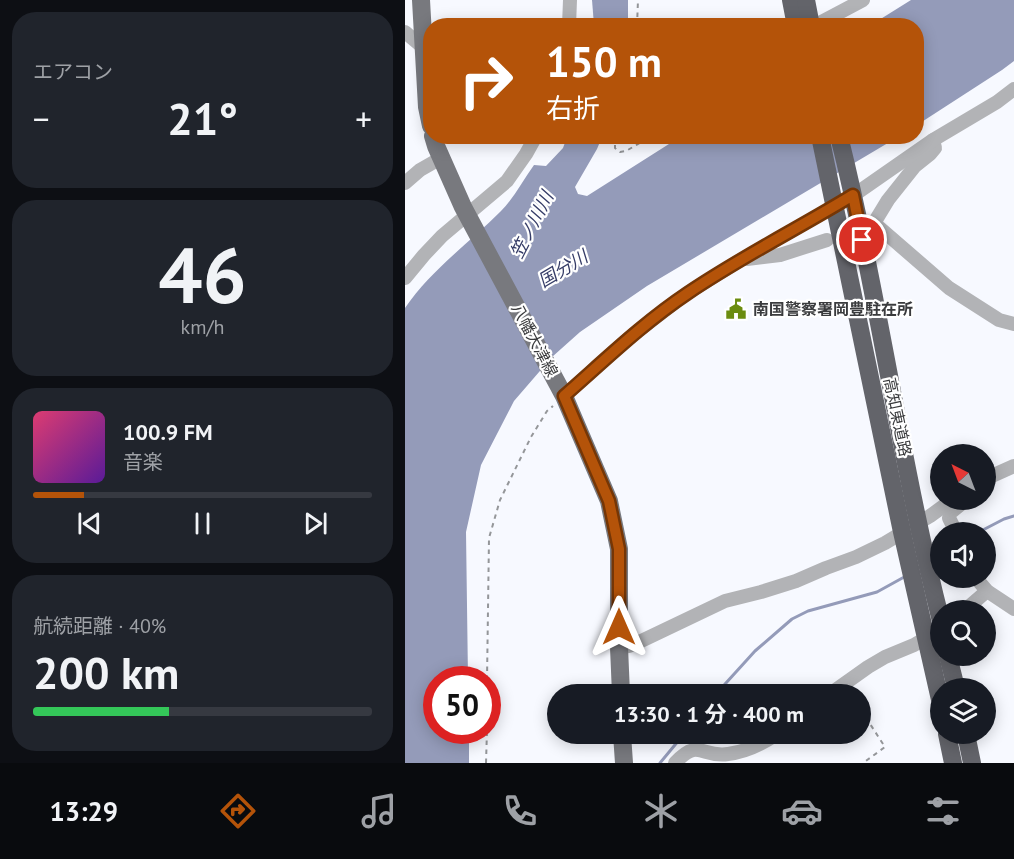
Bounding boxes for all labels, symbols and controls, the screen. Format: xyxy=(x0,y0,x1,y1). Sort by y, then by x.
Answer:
text: 150 m xyxy=(546,34,662,89)
icon: right xyxy=(447,42,525,120)
text: エアコン xyxy=(33,59,113,85)
text: 21° xyxy=(167,89,238,147)
text: 右折 xyxy=(546,91,600,125)
text: − xyxy=(33,97,50,140)
text: + xyxy=(355,97,372,140)
water label: 笠ノ川川 xyxy=(505,186,559,262)
pin xyxy=(836,214,887,265)
icon: arrive xyxy=(845,223,878,256)
text: 46 xyxy=(158,224,247,325)
water label: 国分川 xyxy=(534,244,594,292)
public building icon: 南国警察署岡豊駐在所 xyxy=(724,297,748,321)
place label: 南国警察署岡豊駐在所 xyxy=(753,299,913,319)
street label: 八幡大津線 xyxy=(507,300,563,380)
text: km/h xyxy=(181,314,224,340)
street label: 高知東道路 xyxy=(880,376,916,458)
text: 100.9 FM xyxy=(123,418,213,446)
north arrow xyxy=(930,444,996,510)
map controls xyxy=(930,444,996,744)
text: 音楽 xyxy=(123,449,163,475)
icon: previous xyxy=(73,507,106,540)
icon: pause xyxy=(186,507,219,540)
icon: next xyxy=(299,507,332,540)
button: sound xyxy=(930,522,996,588)
position arrow xyxy=(587,595,651,659)
button: search xyxy=(930,600,996,666)
text: 航続距離 · 40% xyxy=(33,613,166,639)
text: 200 km xyxy=(33,643,179,701)
speed limit sign: 50 xyxy=(423,666,501,744)
button: layers xyxy=(930,678,996,744)
text: 13:30 · 1 分 · 400 m xyxy=(614,700,804,728)
icon: directions xyxy=(217,790,259,832)
icon: music xyxy=(358,790,400,832)
icon: phone xyxy=(499,790,541,832)
icon: climate xyxy=(640,790,682,832)
icon: car xyxy=(781,790,823,832)
icon: filters xyxy=(922,790,964,832)
text: 13:29 xyxy=(50,794,118,828)

